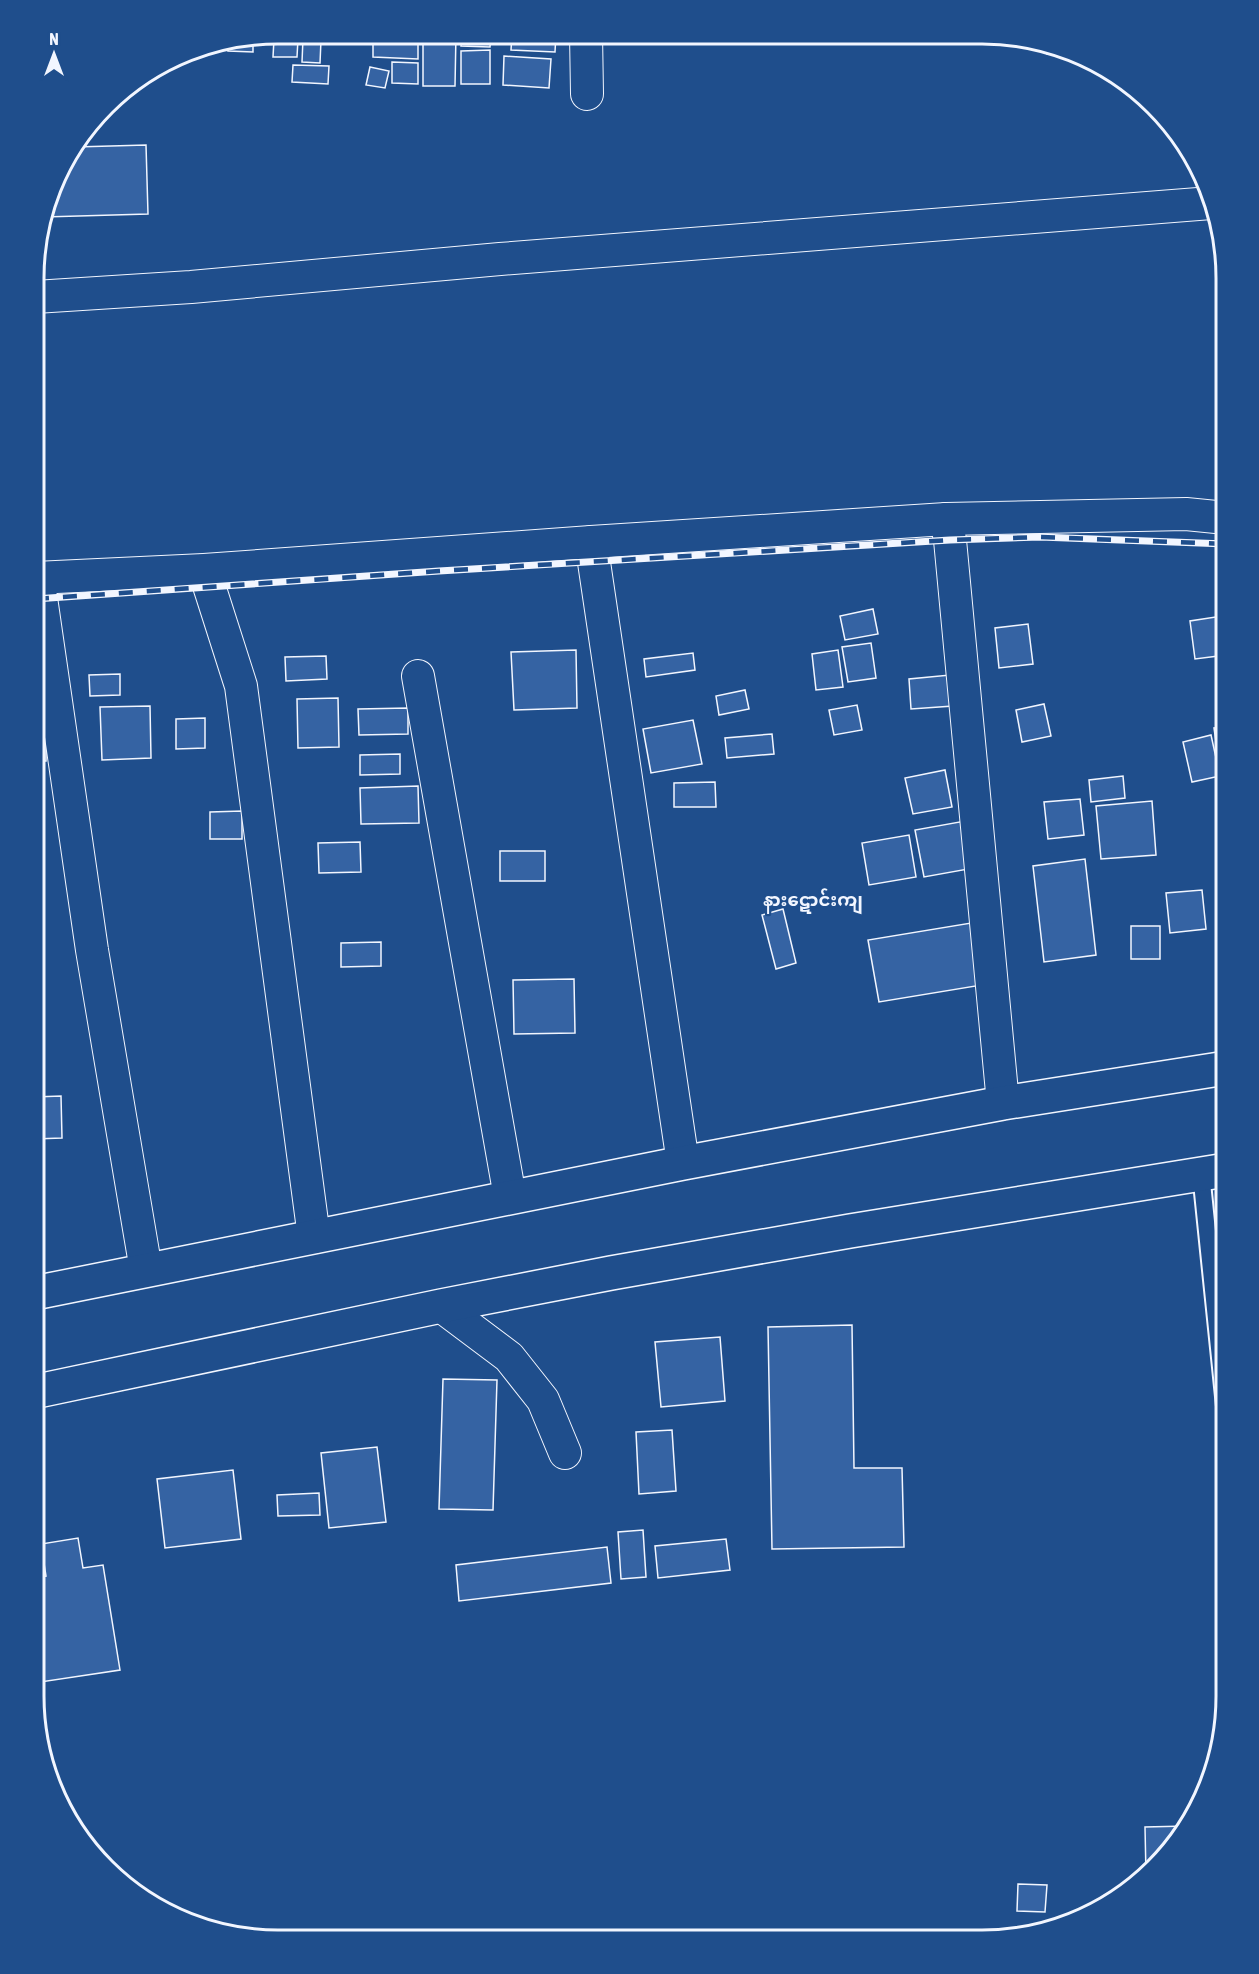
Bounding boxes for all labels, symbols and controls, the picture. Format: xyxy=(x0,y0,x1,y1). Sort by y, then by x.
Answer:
north arrow xyxy=(24,24,84,84)
text: N xyxy=(49,30,59,48)
district label: နားဋောင်းကျ xyxy=(763,888,863,915)

